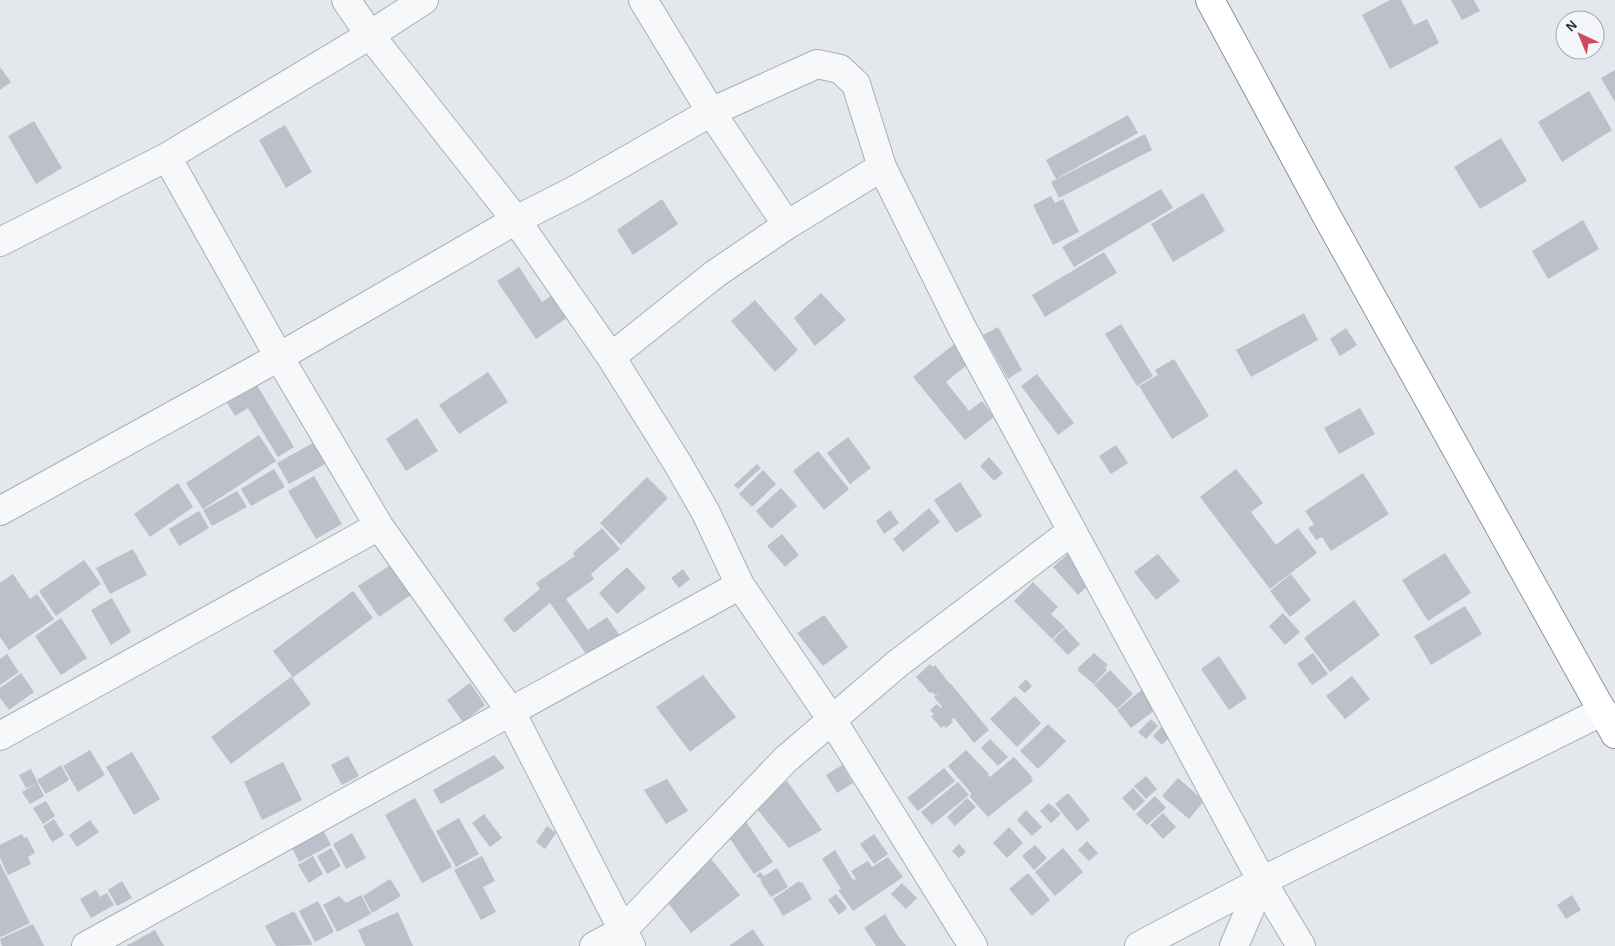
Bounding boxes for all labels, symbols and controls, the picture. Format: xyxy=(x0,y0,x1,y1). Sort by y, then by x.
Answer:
north arrow xyxy=(1555,10,1605,60)
text: N xyxy=(1563,18,1580,35)

